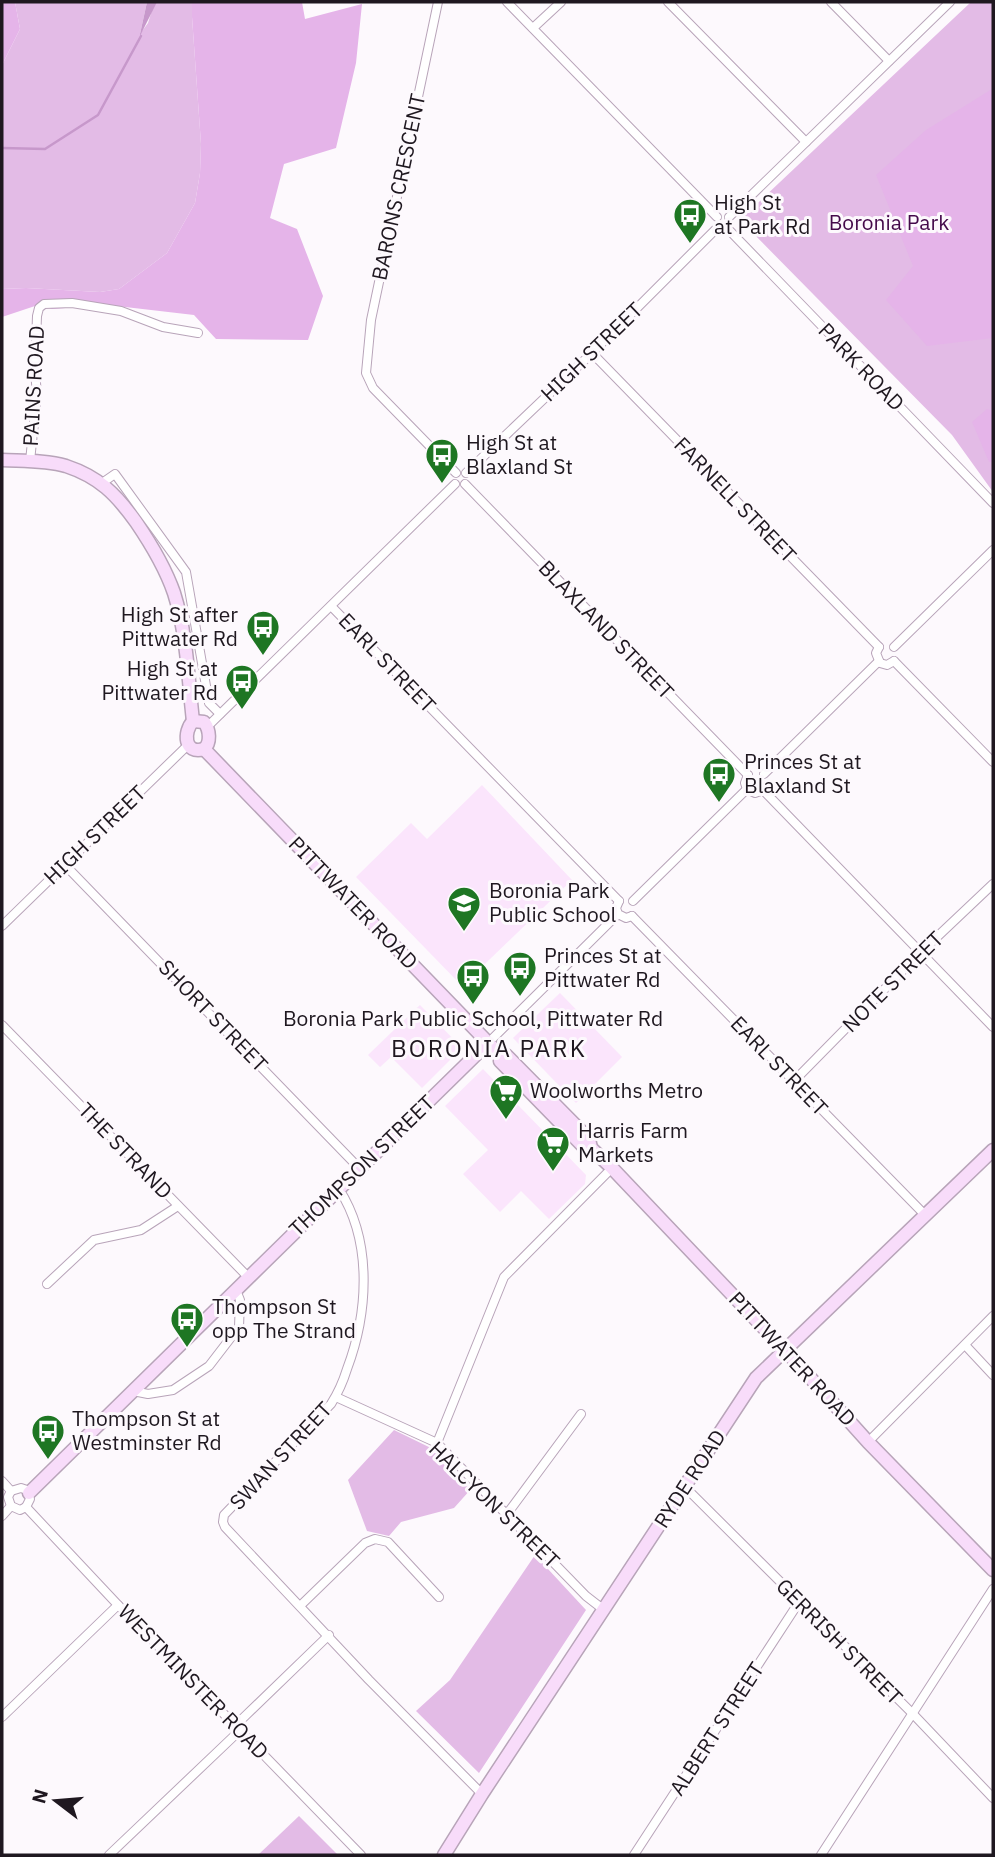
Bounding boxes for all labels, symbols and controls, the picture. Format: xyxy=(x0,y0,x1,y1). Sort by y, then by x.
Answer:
street label: BARONS CRESCENT xyxy=(365,91,431,283)
place label: High St at Park Rd xyxy=(714,188,810,240)
bus stop icon: High St at Park Rd xyxy=(671,196,709,245)
park label: Boronia Park xyxy=(829,208,949,236)
street label: HIGH STREET xyxy=(534,296,648,407)
street label: PARK ROAD xyxy=(813,316,911,416)
street label: PAINS ROAD xyxy=(16,325,50,447)
place label: High St at Blaxland St xyxy=(466,428,573,480)
street label: FARNELL STREET xyxy=(668,430,803,568)
bus stop icon: High St at Blaxland St xyxy=(423,436,461,485)
street label: BLAXLAND STREET xyxy=(533,554,680,705)
place label: High St after Pittwater Rd xyxy=(121,600,238,652)
street label: EARL STREET xyxy=(333,606,442,718)
bus stop icon: High St after Pittwater Rd xyxy=(244,608,282,657)
place label: High St at Pittwater Rd xyxy=(102,654,218,706)
bus stop icon: High St at Pittwater Rd xyxy=(223,662,261,711)
place label: Princes St at Blaxland St xyxy=(744,747,862,799)
bus stop icon: Princes St at Blaxland St xyxy=(700,755,738,804)
street label: HIGH STREET xyxy=(37,779,151,890)
street label: PITTWATER ROAD xyxy=(283,830,424,975)
place label: Boronia Park Public School xyxy=(489,876,617,928)
school or university icon: Boronia Park Public School xyxy=(445,884,483,933)
street label: NOTE STREET xyxy=(836,925,949,1038)
place label: Princes St at Pittwater Rd xyxy=(544,941,662,993)
bus stop icon: Princes St at Pittwater Rd xyxy=(501,949,539,998)
street label: SHORT STREET xyxy=(153,953,274,1077)
bus stop icon: Boronia Park Public School, Pittwater Rd xyxy=(454,957,492,1006)
place label: Boronia Park Public School, Pittwater Rd xyxy=(283,1004,663,1032)
street label: EARL STREET xyxy=(725,1009,834,1121)
district label: BORONIA PARK xyxy=(391,1032,587,1064)
supermarket icon: Woolworths Metro xyxy=(487,1072,525,1121)
place label: Woolworths Metro xyxy=(530,1076,703,1104)
street label: THOMPSON STREET xyxy=(282,1088,440,1242)
street label: THE STRAND xyxy=(73,1096,179,1205)
place label: Harris Farm Markets xyxy=(578,1116,688,1168)
supermarket icon: Harris Farm Markets xyxy=(534,1124,572,1173)
street label: PITTWATER ROAD xyxy=(723,1285,862,1432)
place label: Thompson St opp The Strand xyxy=(212,1292,356,1344)
bus stop icon: Thompson St opp The Strand xyxy=(168,1300,206,1349)
street label: SWAN STREET xyxy=(223,1395,338,1515)
place label: Thompson St at Westminster Rd xyxy=(72,1404,222,1456)
bus stop icon: Thompson St at Westminster Rd xyxy=(29,1412,67,1461)
street label: RYDE ROAD xyxy=(647,1424,731,1533)
street label: HALCYON STREET xyxy=(423,1435,566,1574)
street label: GERRISH STREET xyxy=(770,1572,909,1711)
street label: WESTMINSTER ROAD xyxy=(112,1598,275,1765)
street label: ALBERT STREET xyxy=(663,1656,770,1801)
north arrow xyxy=(21,1766,91,1836)
text: N xyxy=(26,1786,53,1806)

